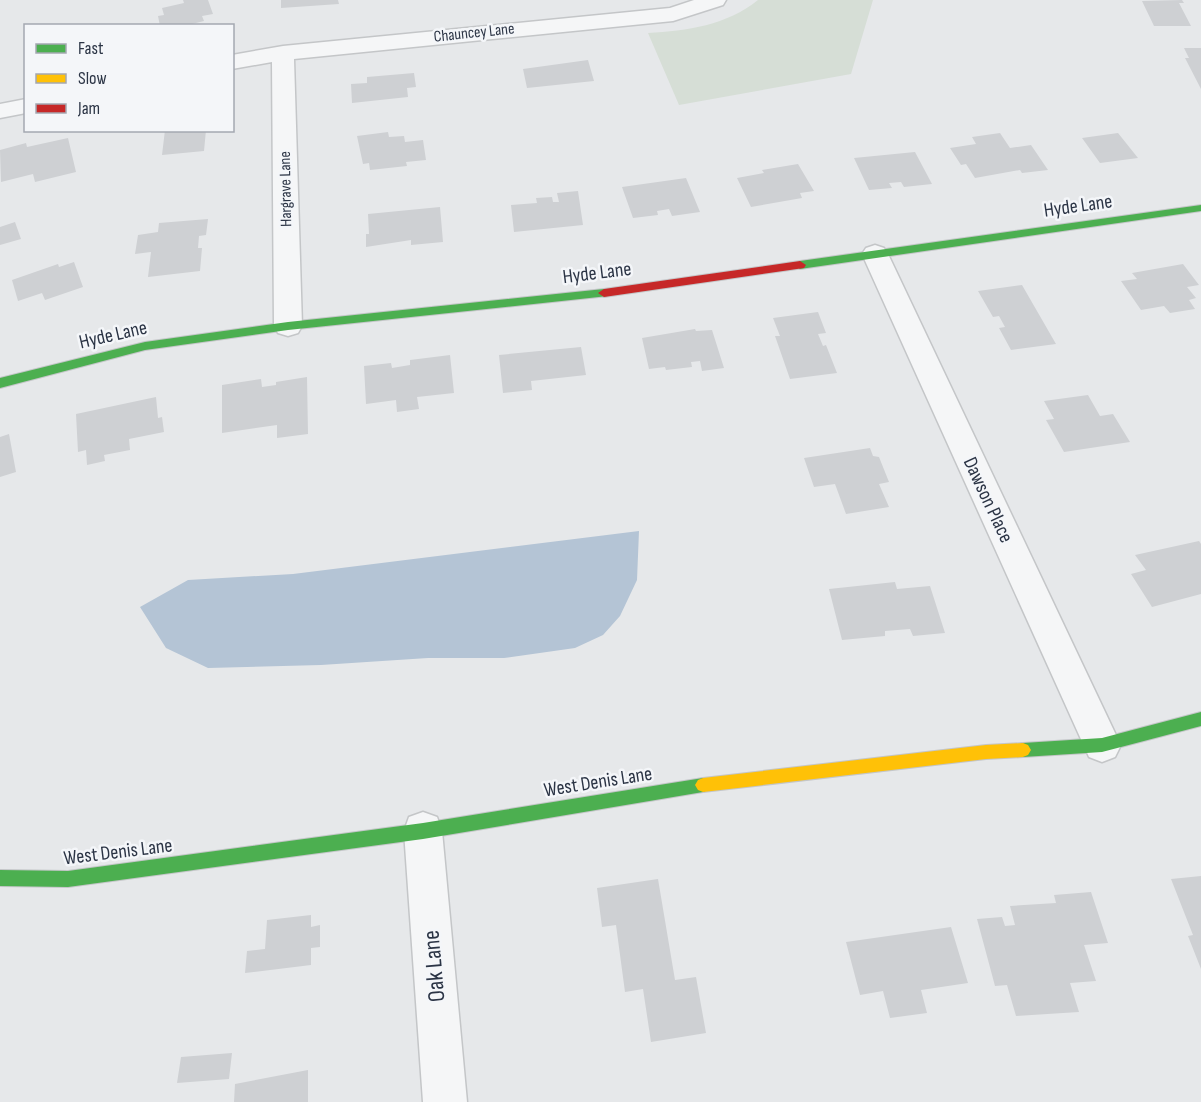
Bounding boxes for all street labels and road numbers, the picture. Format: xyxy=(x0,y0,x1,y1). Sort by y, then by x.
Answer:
street label: Chauncey Lane xyxy=(433,19,515,47)
street label: Hargrave Lane xyxy=(276,151,296,227)
street label: Hyde Lane xyxy=(1042,189,1114,223)
street label: Hyde Lane xyxy=(561,257,633,289)
street label: Hyde Lane xyxy=(77,316,149,354)
street label: Dawson Place xyxy=(958,453,1018,547)
street label: West Denis Lane xyxy=(542,762,654,802)
street label: West Denis Lane xyxy=(62,833,174,871)
street label: Oak Lane xyxy=(416,929,452,1003)

